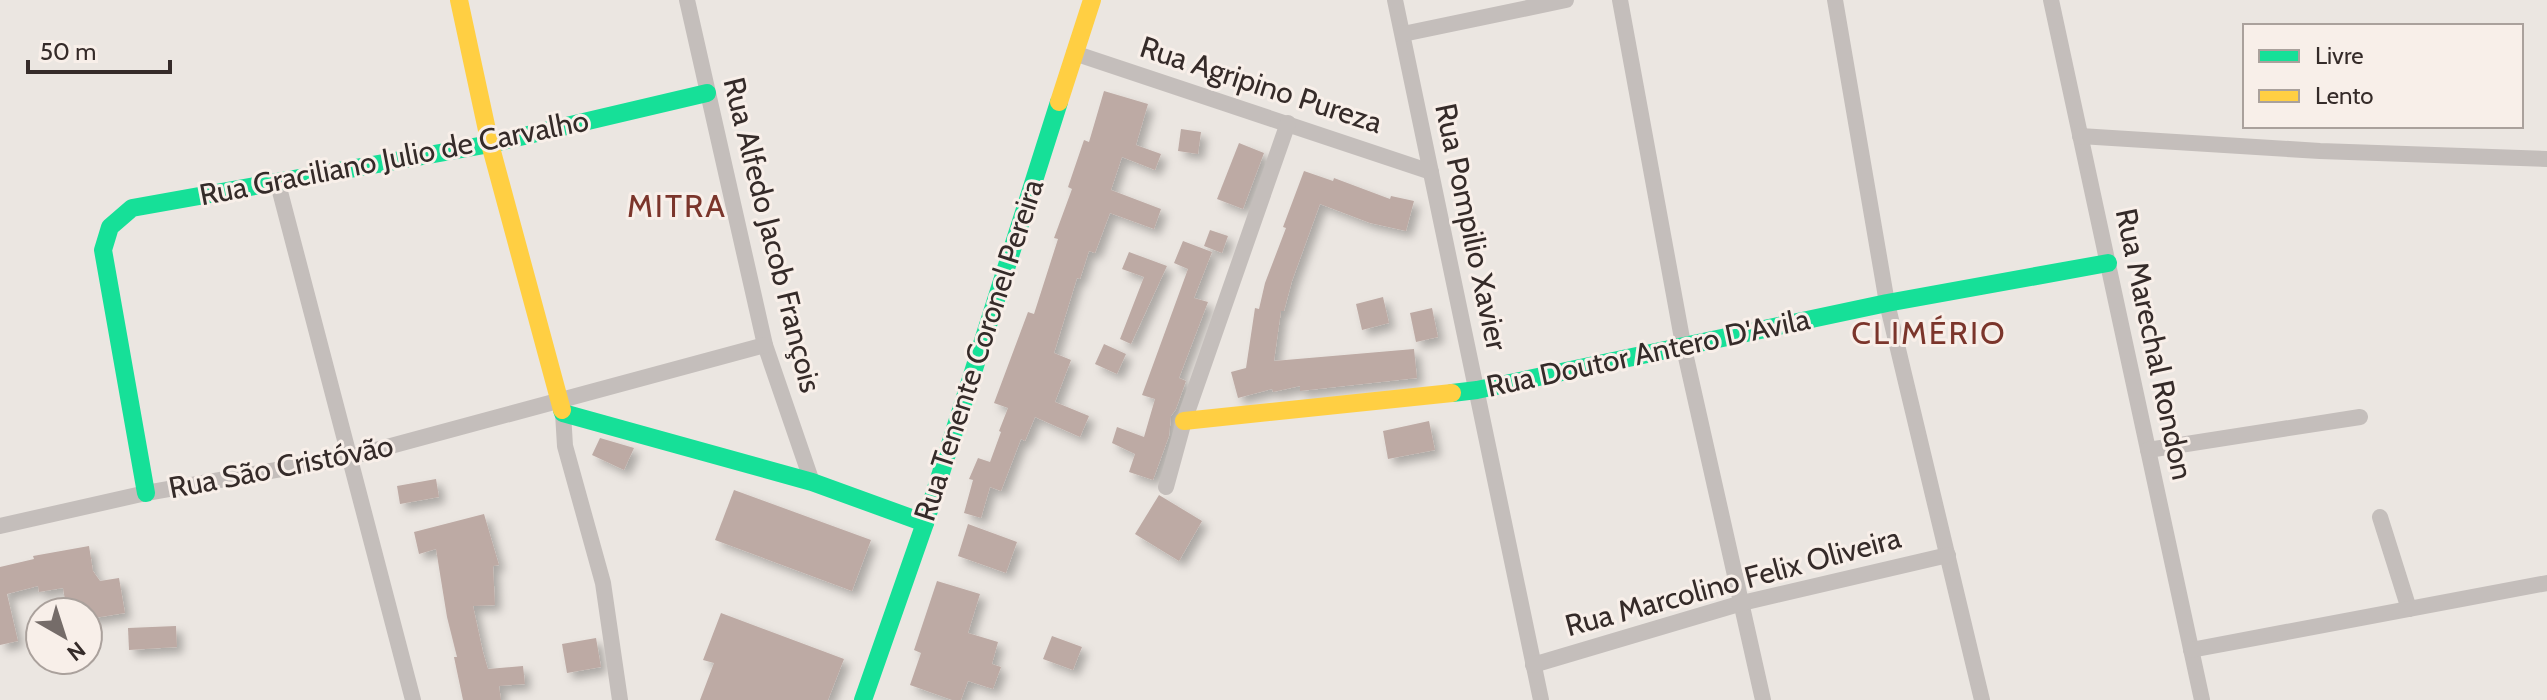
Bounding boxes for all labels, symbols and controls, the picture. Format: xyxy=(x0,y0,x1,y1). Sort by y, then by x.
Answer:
scale bar xyxy=(28,24,170,74)
legend xyxy=(2243,24,2523,128)
street label: Rua Agripino Pureza xyxy=(1135,28,1387,141)
text: 50 m xyxy=(40,37,96,66)
text: Livre xyxy=(2315,41,2363,70)
street label: Rua Alfedo Jacob François xyxy=(715,74,830,396)
text: Lento xyxy=(2315,81,2374,110)
street label: Rua Pompilio Xavier xyxy=(1427,100,1516,354)
street label: Rua Graciliano Julio de Carvalho xyxy=(196,102,592,213)
street label: Rua Tenente Coronel Pereira xyxy=(906,174,1051,525)
district label: MITRA xyxy=(627,186,727,225)
street label: Rua Marechal Rondon xyxy=(2108,205,2201,483)
street label: Rua Doutor Antero D'Avila xyxy=(1483,300,1814,405)
district label: CLIMÉRIO xyxy=(1851,313,2007,352)
street label: Rua São Cristóvão xyxy=(165,427,396,506)
street label: Rua Marcolino Felix Oliveira xyxy=(1561,519,1905,644)
north arrow xyxy=(24,596,104,676)
text: N xyxy=(62,636,91,667)

